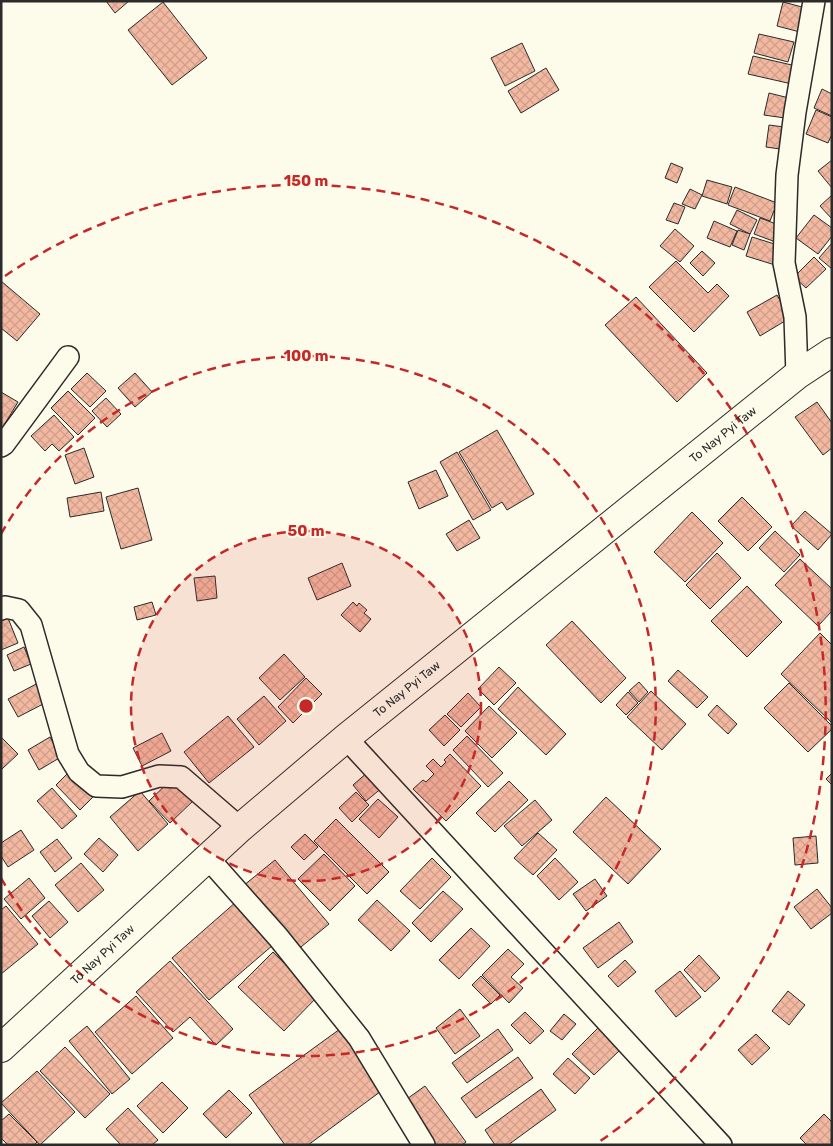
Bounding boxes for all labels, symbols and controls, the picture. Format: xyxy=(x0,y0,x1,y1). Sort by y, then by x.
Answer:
text: 150 m xyxy=(284,172,328,190)
text: 100 m xyxy=(284,347,328,365)
street label: To Nay Pyi Taw xyxy=(687,403,760,466)
text: 50 m xyxy=(288,522,324,540)
street label: To Nay Pyi Taw xyxy=(371,658,443,720)
centre of rings xyxy=(297,697,315,715)
street label: To Nay Pyi Taw xyxy=(68,921,138,987)

